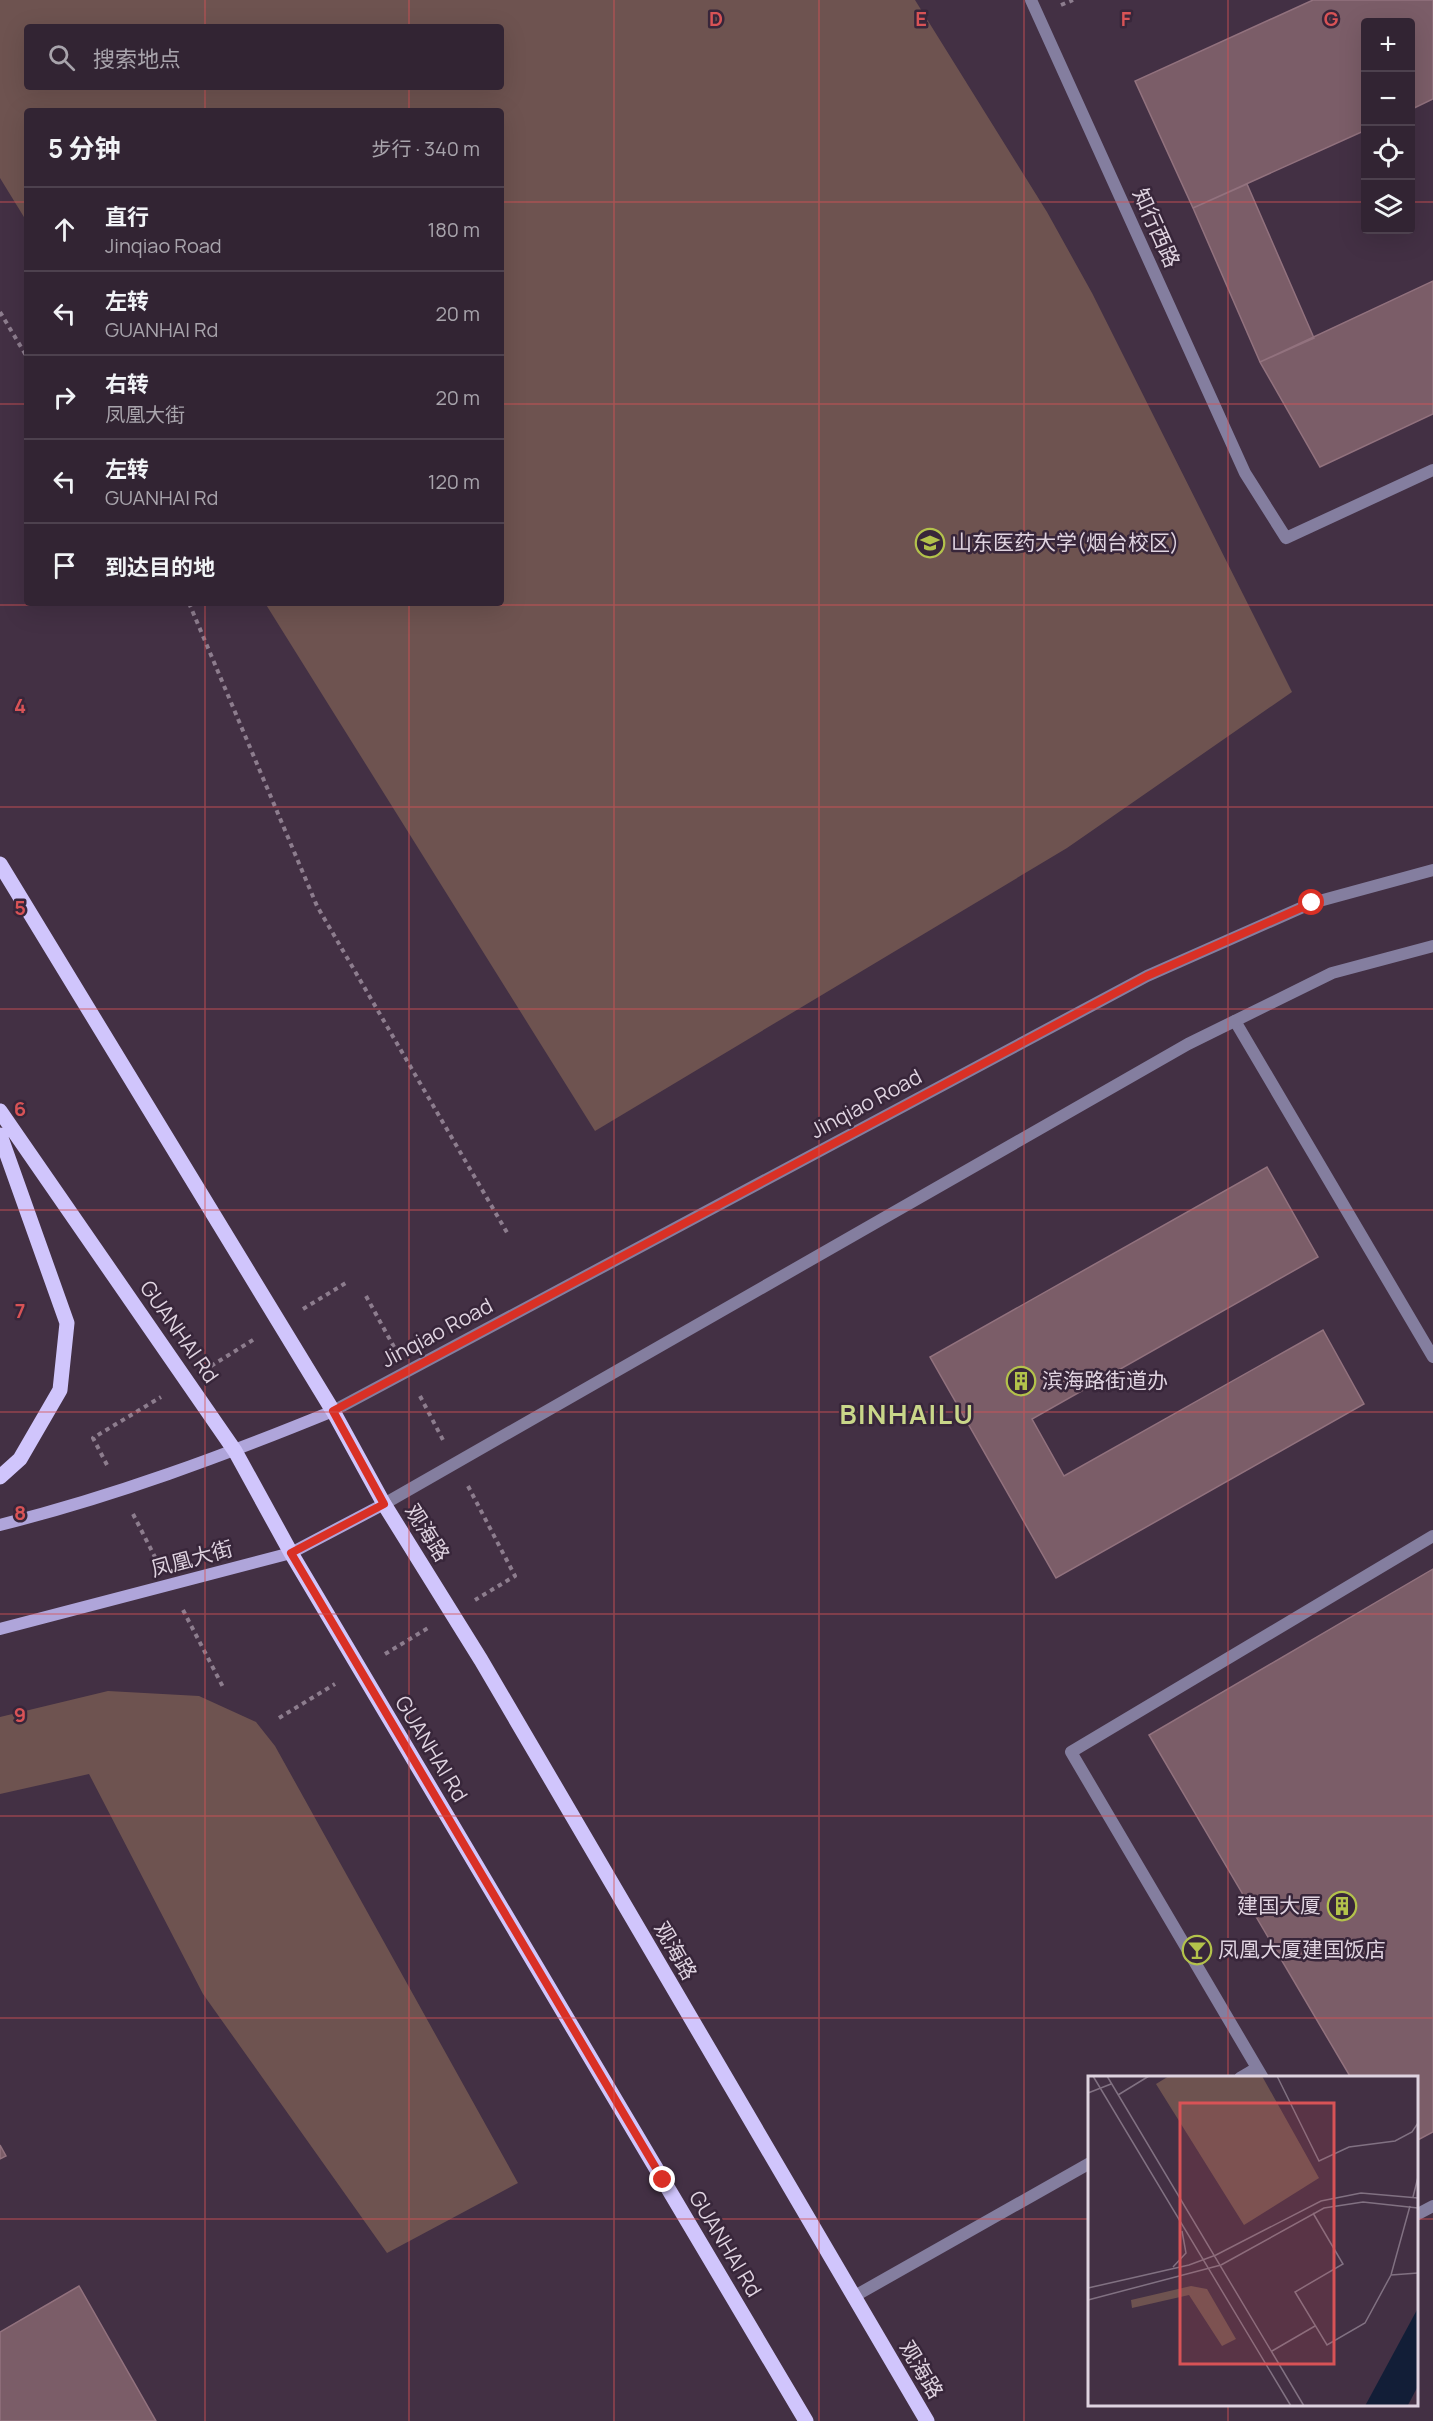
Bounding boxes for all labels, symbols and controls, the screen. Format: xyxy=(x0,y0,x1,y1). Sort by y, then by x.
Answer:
text: D xyxy=(709,5,723,32)
text: E xyxy=(915,5,927,32)
text: F xyxy=(1121,5,1132,32)
text: G xyxy=(1324,5,1339,32)
map controls xyxy=(1361,18,1415,234)
button: + xyxy=(1361,18,1415,72)
search box xyxy=(24,24,504,90)
icon: search xyxy=(45,41,78,74)
text: 搜索地点 xyxy=(93,44,181,74)
button: − xyxy=(1361,72,1415,126)
button: locate xyxy=(1361,126,1415,180)
text: 5 分钟 xyxy=(48,130,120,166)
text: 步行 · 340 m xyxy=(371,135,480,162)
button: layers xyxy=(1361,180,1415,234)
street label: 知行西路 xyxy=(1127,184,1187,272)
text: 直行 xyxy=(105,202,149,232)
icon: ahead xyxy=(48,213,81,246)
text: 180 m xyxy=(427,216,480,243)
text: Jinqiao Road xyxy=(105,232,222,259)
text: 左转 xyxy=(105,286,149,316)
icon: left xyxy=(48,297,81,330)
text: 20 m xyxy=(435,300,480,327)
text: GUANHAI Rd xyxy=(105,316,218,343)
text: 右转 xyxy=(105,369,149,399)
icon: right xyxy=(48,381,81,414)
text: 20 m xyxy=(435,384,480,411)
text: 凤凰大街 xyxy=(105,401,185,428)
text: 左转 xyxy=(105,454,149,484)
icon: left xyxy=(48,465,81,498)
text: 120 m xyxy=(428,468,480,495)
text: GUANHAI Rd xyxy=(105,484,218,511)
school or university icon: 山东医药大学(烟台校区) xyxy=(914,527,946,559)
place label: 山东医药大学(烟台校区) xyxy=(951,528,1179,556)
icon: arrive xyxy=(48,549,81,582)
text: 到达目的地 xyxy=(105,552,215,582)
text: 4 xyxy=(14,692,26,719)
route start xyxy=(1298,889,1324,915)
text: 5 xyxy=(14,894,26,921)
street label: Jinqiao Road xyxy=(805,1062,926,1144)
text: 6 xyxy=(14,1095,26,1122)
street label: GUANHAI Rd xyxy=(134,1275,225,1388)
street label: Jinqiao Road xyxy=(376,1291,497,1373)
text: 7 xyxy=(15,1297,25,1324)
building icon: 滨海路街道办 xyxy=(1005,1365,1037,1397)
place label: 滨海路街道办 xyxy=(1042,1366,1168,1394)
district label: BINHAILU xyxy=(840,1395,975,1432)
street label: 观海路 xyxy=(399,1498,456,1567)
text: 8 xyxy=(14,1499,26,1526)
street label: 凤凰大街 xyxy=(148,1534,236,1582)
street label: GUANHAI Rd xyxy=(389,1690,475,1807)
text: 9 xyxy=(14,1701,26,1728)
building icon: 建国大厦 xyxy=(1326,1890,1358,1922)
place label: 建国大厦 xyxy=(1237,1891,1321,1919)
street label: 观海路 xyxy=(648,1916,704,1985)
bar icon: 凤凰大厦建国饭店 xyxy=(1181,1934,1213,1966)
place label: 凤凰大厦建国饭店 xyxy=(1218,1935,1386,1963)
inset map xyxy=(1088,2076,1418,2406)
route end xyxy=(649,2166,675,2192)
street label: GUANHAI Rd xyxy=(683,2185,769,2302)
street label: 观海路 xyxy=(894,2335,950,2404)

